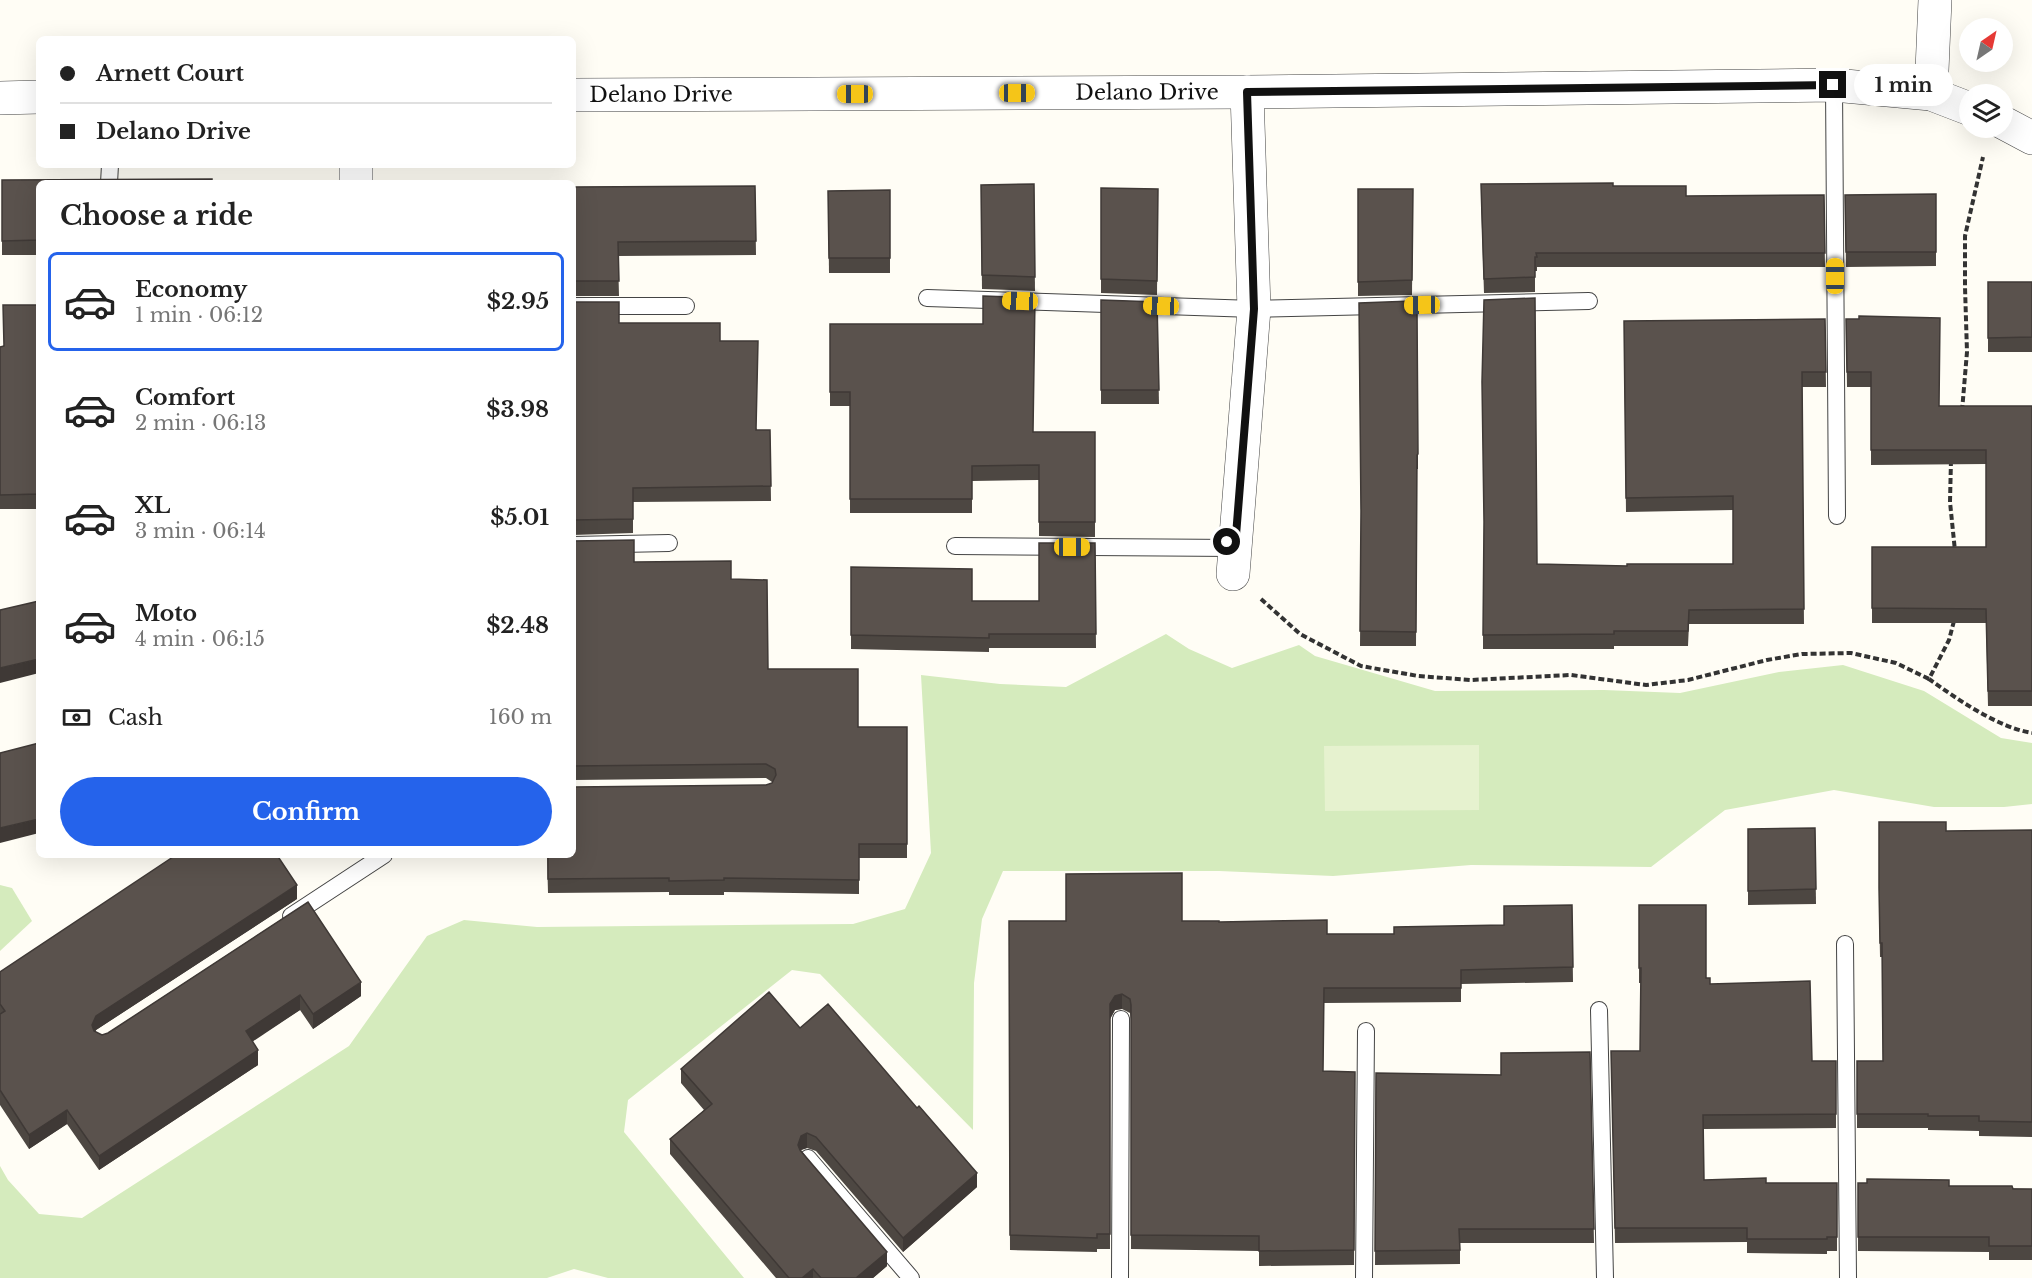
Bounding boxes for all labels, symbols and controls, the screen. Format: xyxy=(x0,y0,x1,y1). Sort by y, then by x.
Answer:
north arrow xyxy=(1959,18,2013,72)
map controls xyxy=(1959,18,2013,138)
text: Arnett Court xyxy=(96,60,244,87)
callout: 1 min xyxy=(1854,64,1953,106)
route end xyxy=(1819,71,1846,98)
text: 1 min xyxy=(1875,73,1932,97)
street label: Delano Drive xyxy=(1075,79,1219,106)
street label: Delano Drive xyxy=(589,81,733,108)
car xyxy=(999,84,1035,102)
button: layers xyxy=(1959,84,2013,138)
car xyxy=(837,85,873,103)
text: Delano Drive xyxy=(96,118,251,145)
text: Choose a ride xyxy=(60,199,253,232)
car xyxy=(1826,258,1844,294)
icon: car xyxy=(63,275,117,329)
text: Economy xyxy=(135,276,247,303)
text: $2.95 xyxy=(487,288,549,315)
car xyxy=(1002,291,1038,311)
car xyxy=(1143,296,1179,316)
car xyxy=(1404,296,1440,314)
text: 1 min · 06:12 xyxy=(135,303,263,327)
icon: car xyxy=(63,383,117,437)
text: Comfort xyxy=(135,384,235,411)
text: $3.98 xyxy=(486,396,549,423)
text: 2 min · 06:13 xyxy=(135,411,266,435)
icon: car xyxy=(63,491,117,545)
text: XL xyxy=(135,492,170,519)
text: $5.01 xyxy=(490,504,549,531)
text: 3 min · 06:14 xyxy=(135,519,266,543)
route start xyxy=(1213,528,1240,555)
car xyxy=(1054,538,1090,556)
icon: car xyxy=(63,599,117,653)
text: Moto xyxy=(135,600,197,627)
text: $2.48 xyxy=(486,612,549,639)
text: 4 min · 06:15 xyxy=(135,627,265,651)
icon: cash xyxy=(60,701,93,734)
text: Cash xyxy=(108,704,163,731)
text: 160 m xyxy=(489,705,552,729)
button: Confirm xyxy=(60,777,552,846)

